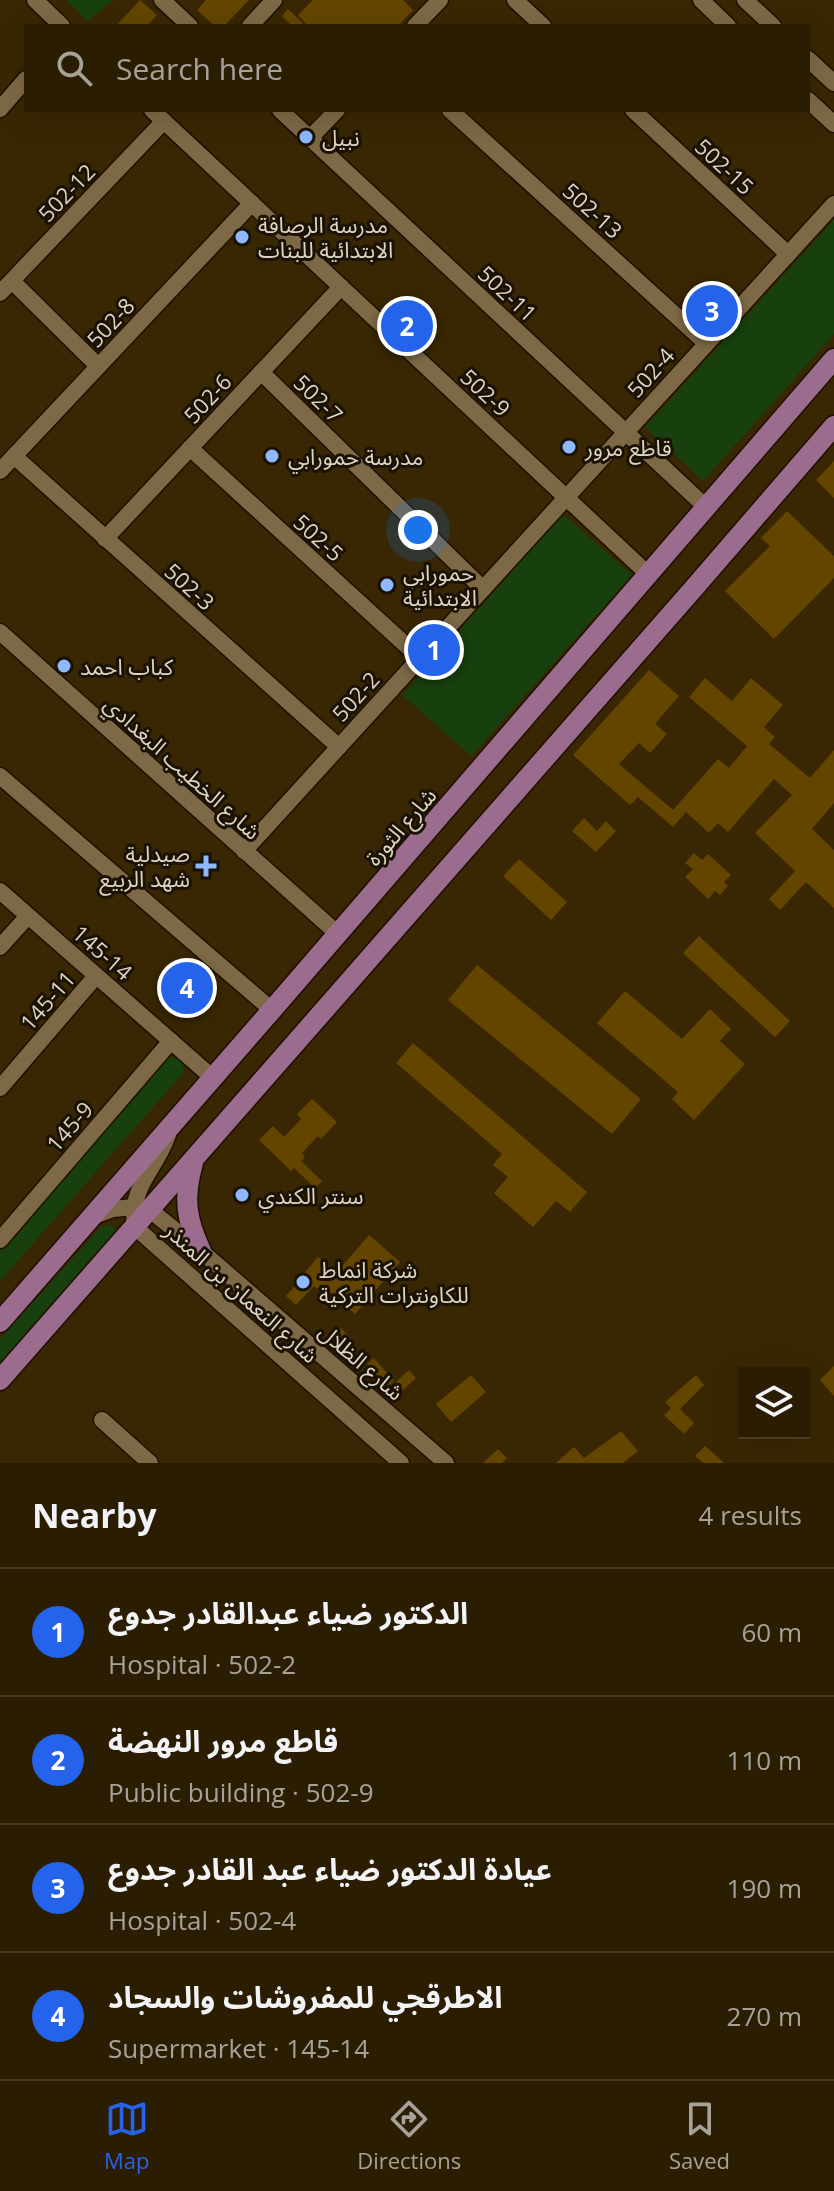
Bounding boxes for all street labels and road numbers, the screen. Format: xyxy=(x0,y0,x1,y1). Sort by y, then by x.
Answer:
street label: 502-15 xyxy=(689,131,761,201)
street label: 502-12 xyxy=(31,156,101,228)
street label: 502-13 xyxy=(557,175,629,245)
street label: 502-11 xyxy=(472,258,544,328)
street label: 502-8 xyxy=(79,291,141,353)
street label: 502-4 xyxy=(620,340,681,403)
street label: 502-9 xyxy=(455,361,517,423)
street label: 502-6 xyxy=(176,367,238,429)
street label: 502-7 xyxy=(288,367,350,429)
street label: 502-5 xyxy=(288,507,350,567)
street label: 502-3 xyxy=(159,556,221,616)
street label: 502-2 xyxy=(325,665,385,727)
street label: شارع الخطيب البغدادي xyxy=(96,689,268,848)
street label: شارع الثورة xyxy=(358,781,445,873)
street label: 145-14 xyxy=(67,918,140,987)
street label: 145-11 xyxy=(13,964,81,1036)
street label: 145-9 xyxy=(39,1094,99,1158)
street label: شارع النعمان بن المنذر xyxy=(156,1214,325,1371)
street label: شارع الظلال xyxy=(311,1316,411,1409)

